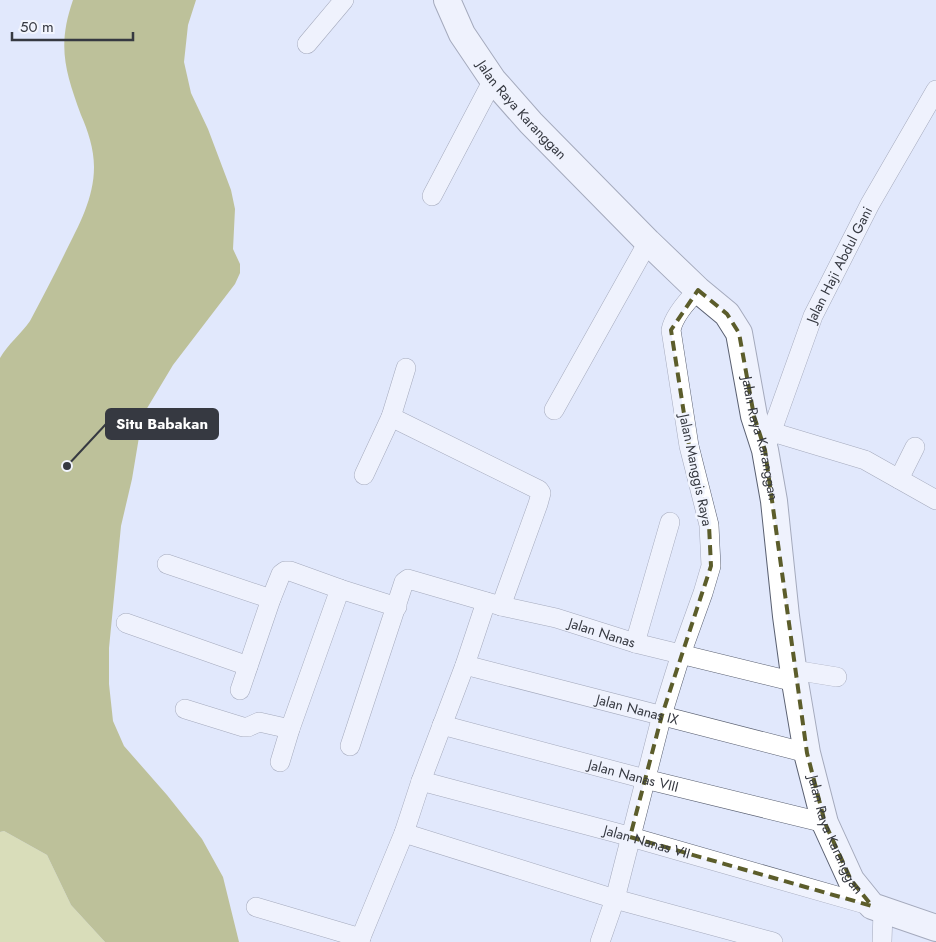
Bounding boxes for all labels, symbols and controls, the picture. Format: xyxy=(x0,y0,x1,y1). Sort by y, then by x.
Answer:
scale bar xyxy=(12,10,134,42)
text: 50 m xyxy=(20,16,54,38)
street label: Jalan Raya Karanggan xyxy=(471,54,571,164)
street label: Jalan Haji Abdul Gani xyxy=(801,203,877,327)
street label: Jalan Raya Karanggan xyxy=(737,373,784,502)
callout: Situ Babakan xyxy=(106,409,218,439)
street label: Jalan Manggis Raya xyxy=(674,410,718,528)
text: Situ Babakan xyxy=(116,413,208,435)
street label: Jalan Nanas xyxy=(564,612,638,653)
street label: Jalan Nanas IX xyxy=(592,689,681,730)
street label: Jalan Nanas VIII xyxy=(584,754,681,797)
street label: Jalan Raya Karanggan xyxy=(803,771,868,898)
street label: Jalan Nanas VII xyxy=(600,819,693,863)

